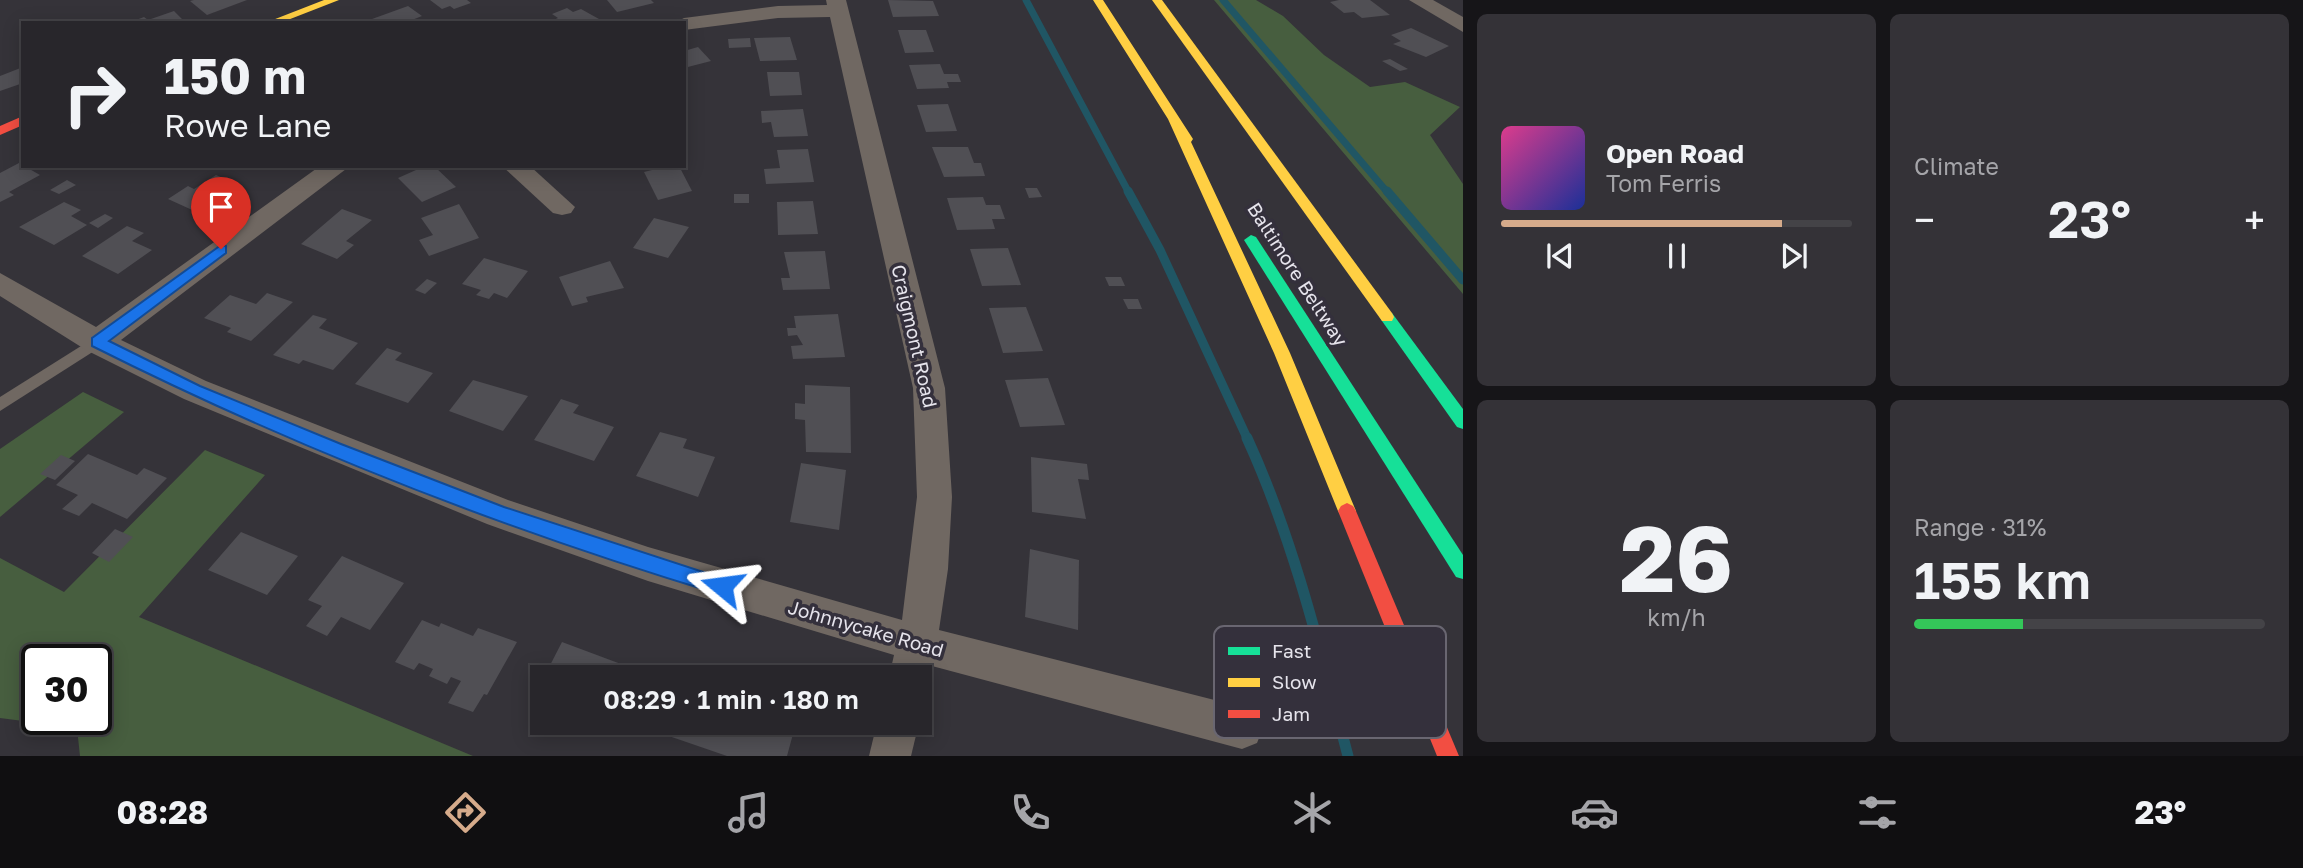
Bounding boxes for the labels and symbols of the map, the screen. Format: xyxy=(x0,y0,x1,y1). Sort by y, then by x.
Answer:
pin xyxy=(191,177,251,249)
street label: Baltimore Beltway xyxy=(1243,198,1353,350)
street label: Craigmont Road xyxy=(887,262,943,410)
position arrow xyxy=(685,549,759,623)
street label: Johnnycake Road xyxy=(786,595,946,661)
legend xyxy=(1214,626,1446,738)
text: Fast xyxy=(1272,639,1311,662)
speed limit sign: 30 xyxy=(21,644,112,735)
text: Slow xyxy=(1272,670,1317,693)
text: Jam xyxy=(1272,702,1310,725)

